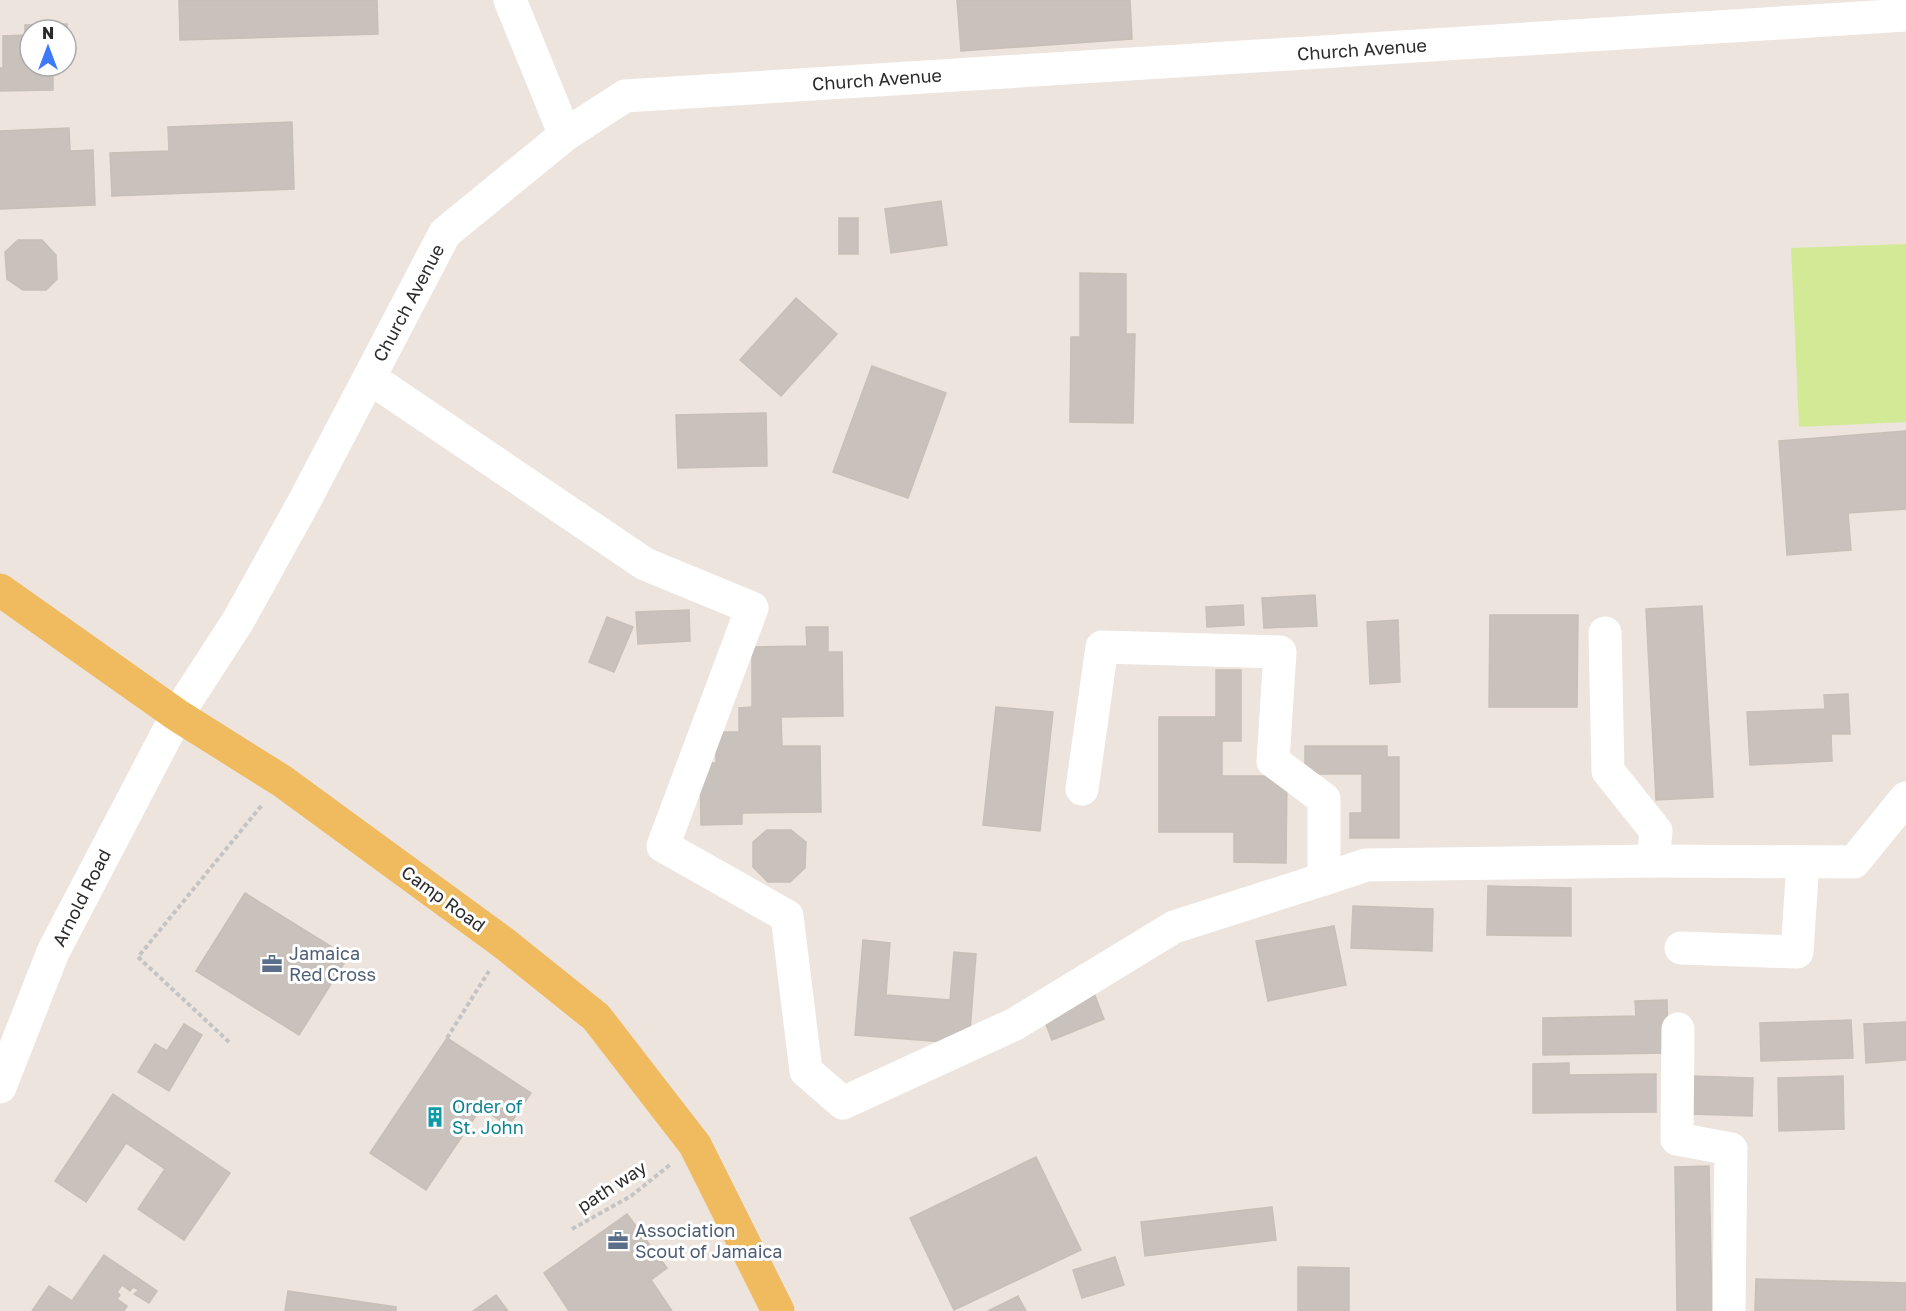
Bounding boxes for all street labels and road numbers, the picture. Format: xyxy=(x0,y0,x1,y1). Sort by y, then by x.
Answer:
street label: Church Avenue xyxy=(1296,33,1428,65)
street label: Church Avenue xyxy=(811,63,943,95)
street label: Church Avenue xyxy=(368,240,448,365)
street label: Arnold Road xyxy=(47,845,115,950)
street label: Camp Road xyxy=(397,860,490,936)
street label: path way xyxy=(573,1156,650,1217)

